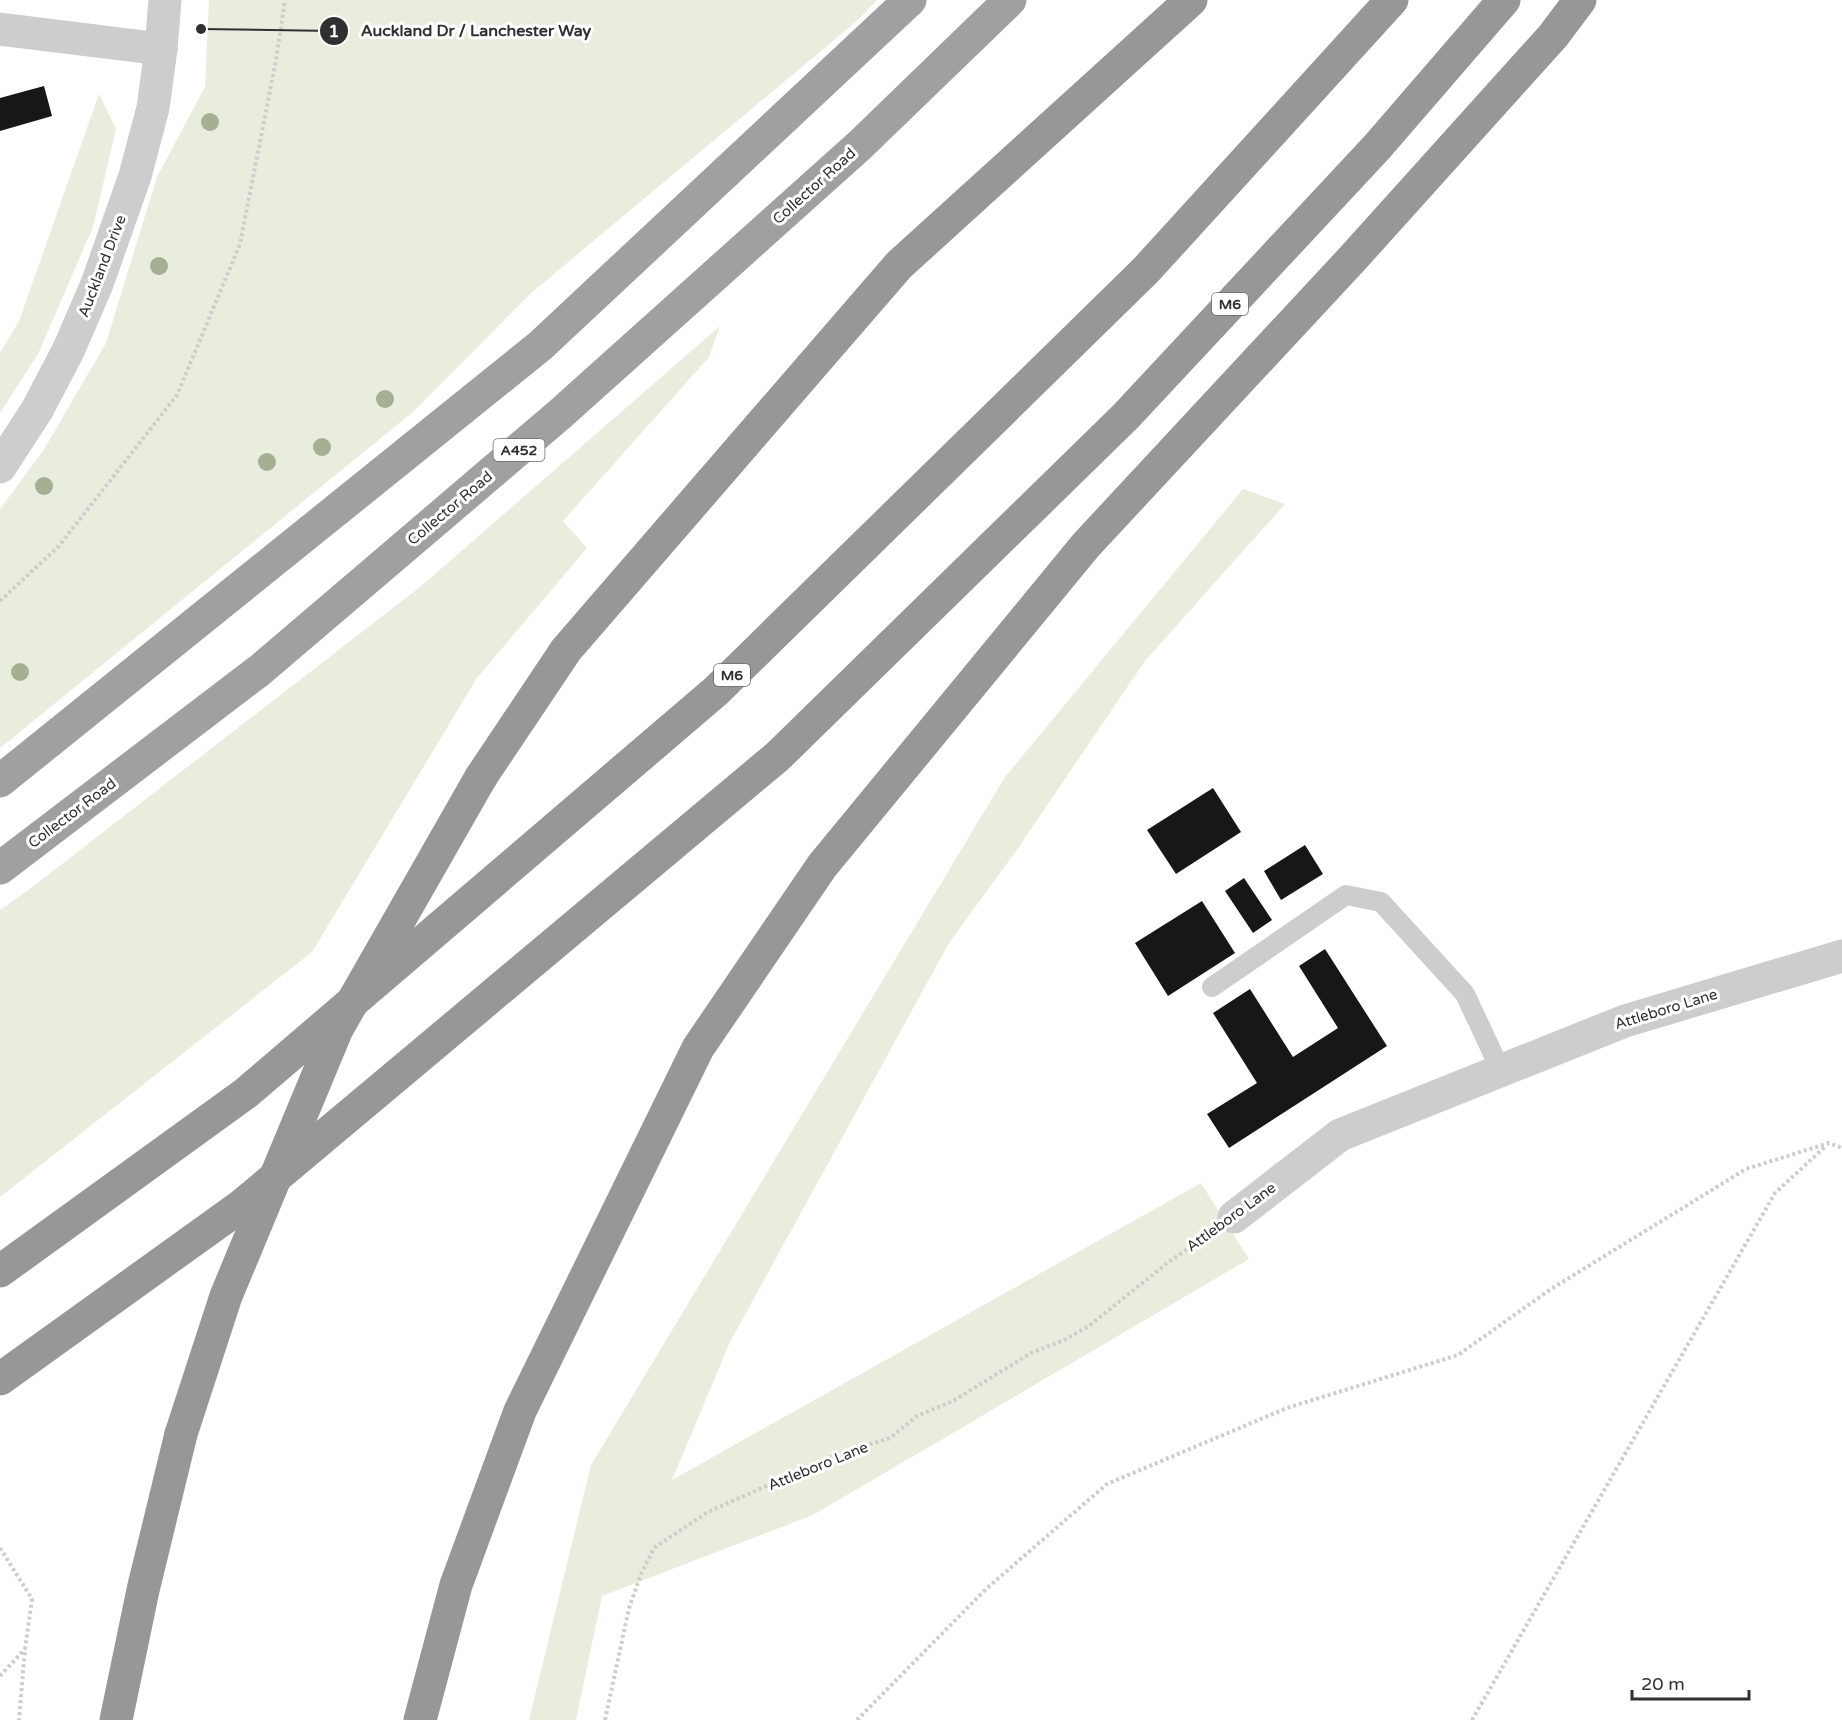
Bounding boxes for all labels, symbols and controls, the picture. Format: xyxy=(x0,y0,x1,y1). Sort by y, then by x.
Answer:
callout: Auckland Dr / Lanchester Way xyxy=(319,14,603,48)
text: 1 xyxy=(328,20,340,42)
text: Auckland Dr / Lanchester Way xyxy=(361,21,592,41)
street label: Collector Road xyxy=(769,144,859,228)
street label: Auckland Drive xyxy=(74,212,130,320)
road number: M6 xyxy=(1212,293,1248,315)
road number: A452 xyxy=(494,439,544,461)
street label: Collector Road xyxy=(404,467,496,549)
road number: M6 xyxy=(714,664,750,686)
street label: Collector Road xyxy=(25,774,119,852)
street label: Attleboro Lane xyxy=(1613,985,1719,1033)
street label: Attleboro Lane xyxy=(1183,1178,1279,1256)
street label: Attleboro Lane xyxy=(765,1438,871,1494)
scale bar xyxy=(1632,1663,1749,1701)
text: 20 m xyxy=(1641,1673,1685,1695)

